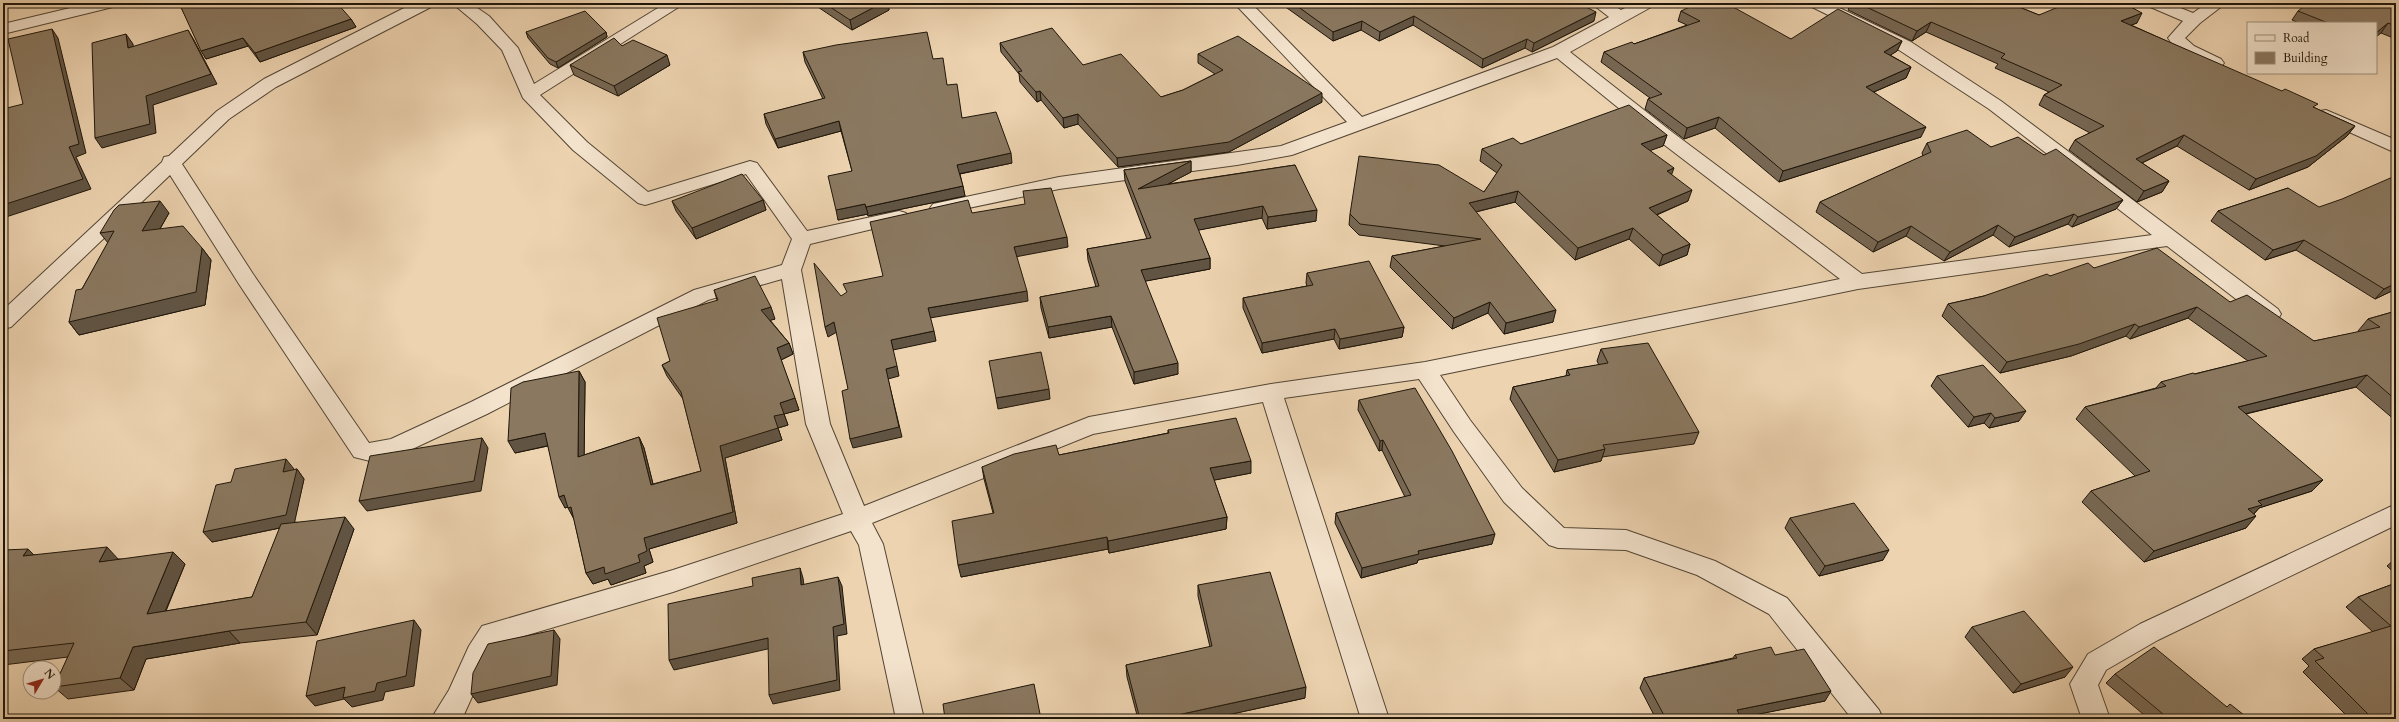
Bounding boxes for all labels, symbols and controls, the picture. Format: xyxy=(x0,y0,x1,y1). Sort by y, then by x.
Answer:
legend xyxy=(2247,22,2377,74)
text: Road xyxy=(2283,30,2310,46)
text: Building xyxy=(2283,50,2328,66)
north arrow xyxy=(22,660,62,700)
text: N xyxy=(41,666,59,683)

